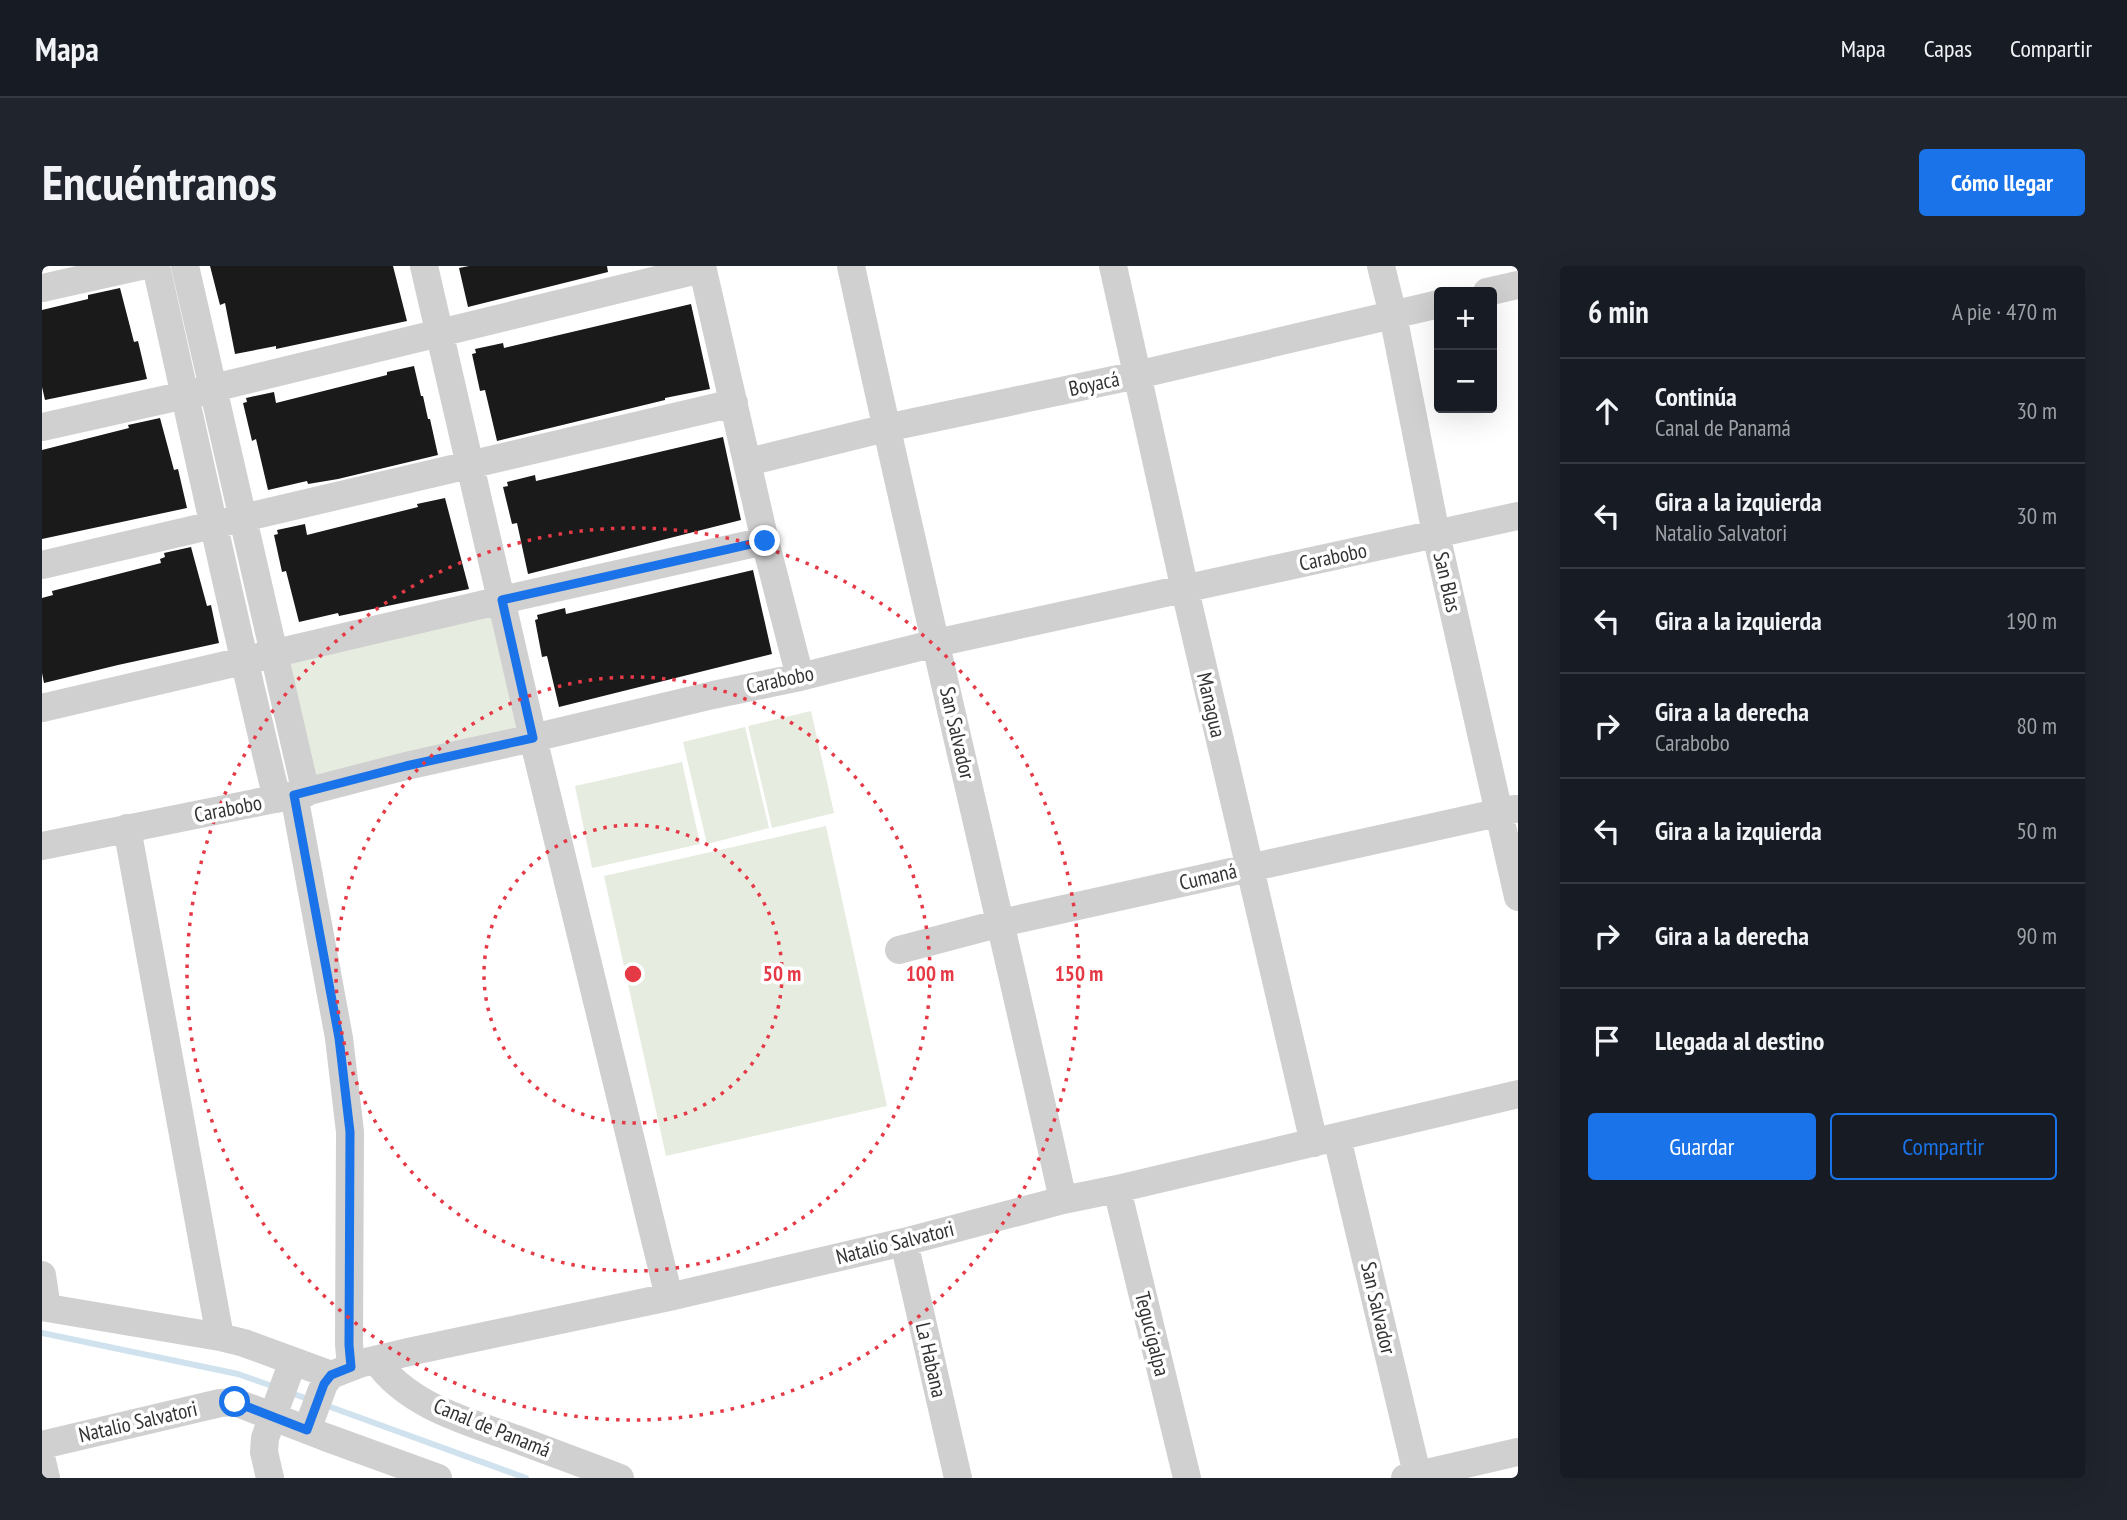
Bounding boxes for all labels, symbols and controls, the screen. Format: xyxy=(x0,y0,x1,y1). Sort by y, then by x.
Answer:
text: Mapa xyxy=(35,27,99,70)
text: Mapa xyxy=(1841,33,1886,64)
text: Capas xyxy=(1924,33,1972,64)
text: Compartir xyxy=(2010,33,2092,64)
button: Cómo llegar xyxy=(1919,149,2085,216)
text: Encuéntranos xyxy=(42,150,277,214)
map controls xyxy=(1434,287,1497,413)
button: + xyxy=(1434,287,1497,350)
text: 6 min xyxy=(1588,292,1649,331)
text: A pie · 470 m xyxy=(1952,297,2057,326)
button: − xyxy=(1434,350,1497,413)
street label: Boyacá xyxy=(1066,365,1122,402)
text: Continúa xyxy=(1655,380,1737,413)
icon: ahead xyxy=(1588,392,1626,430)
text: 30 m xyxy=(2016,396,2057,425)
text: Canal de Panamá xyxy=(1655,413,1791,442)
text: Gira a la izquierda xyxy=(1655,485,1822,518)
icon: left xyxy=(1588,497,1626,535)
text: 30 m xyxy=(2016,501,2057,530)
text: Natalio Salvatori xyxy=(1655,518,1787,547)
route end xyxy=(749,525,780,556)
street label: Carabobo xyxy=(1297,536,1369,577)
street label: San Blas xyxy=(1427,549,1468,615)
icon: left xyxy=(1588,602,1626,640)
text: Gira a la izquierda xyxy=(1655,604,1822,637)
text: 190 m xyxy=(2006,606,2057,635)
street label: Carabobo xyxy=(744,659,816,700)
street label: Managua xyxy=(1191,670,1232,740)
street label: San Salvador xyxy=(934,684,981,782)
text: Gira a la derecha xyxy=(1655,695,1809,728)
icon: right xyxy=(1588,707,1626,745)
text: 80 m xyxy=(2016,711,2057,740)
text: Carabobo xyxy=(1655,728,1730,757)
street label: Carabobo xyxy=(192,789,264,828)
icon: left xyxy=(1588,812,1626,850)
text: Gira a la izquierda xyxy=(1655,814,1822,847)
text: 50 m xyxy=(2016,816,2057,845)
street label: Cumaná xyxy=(1177,857,1239,896)
icon: right xyxy=(1588,917,1626,955)
text: Gira a la derecha xyxy=(1655,919,1809,952)
text: 90 m xyxy=(2016,921,2057,950)
text: 50 m xyxy=(763,960,801,987)
text: 100 m xyxy=(906,960,954,987)
text: 150 m xyxy=(1055,960,1103,987)
centre of rings xyxy=(621,962,645,986)
icon: arrive xyxy=(1588,1022,1626,1060)
text: Llegada al destino xyxy=(1655,1024,1824,1057)
button: Guardar xyxy=(1588,1113,1816,1180)
button: Compartir xyxy=(1830,1113,2057,1180)
street label: Natalio Salvatori xyxy=(833,1215,957,1270)
street label: San Salvador xyxy=(1355,1259,1402,1357)
street label: Tegucigalpa xyxy=(1129,1289,1176,1379)
street label: La Habana xyxy=(910,1320,953,1400)
route start xyxy=(219,1386,250,1417)
street label: Canal de Panamá xyxy=(430,1392,555,1463)
street label: Natalio Salvatori xyxy=(76,1395,200,1448)

